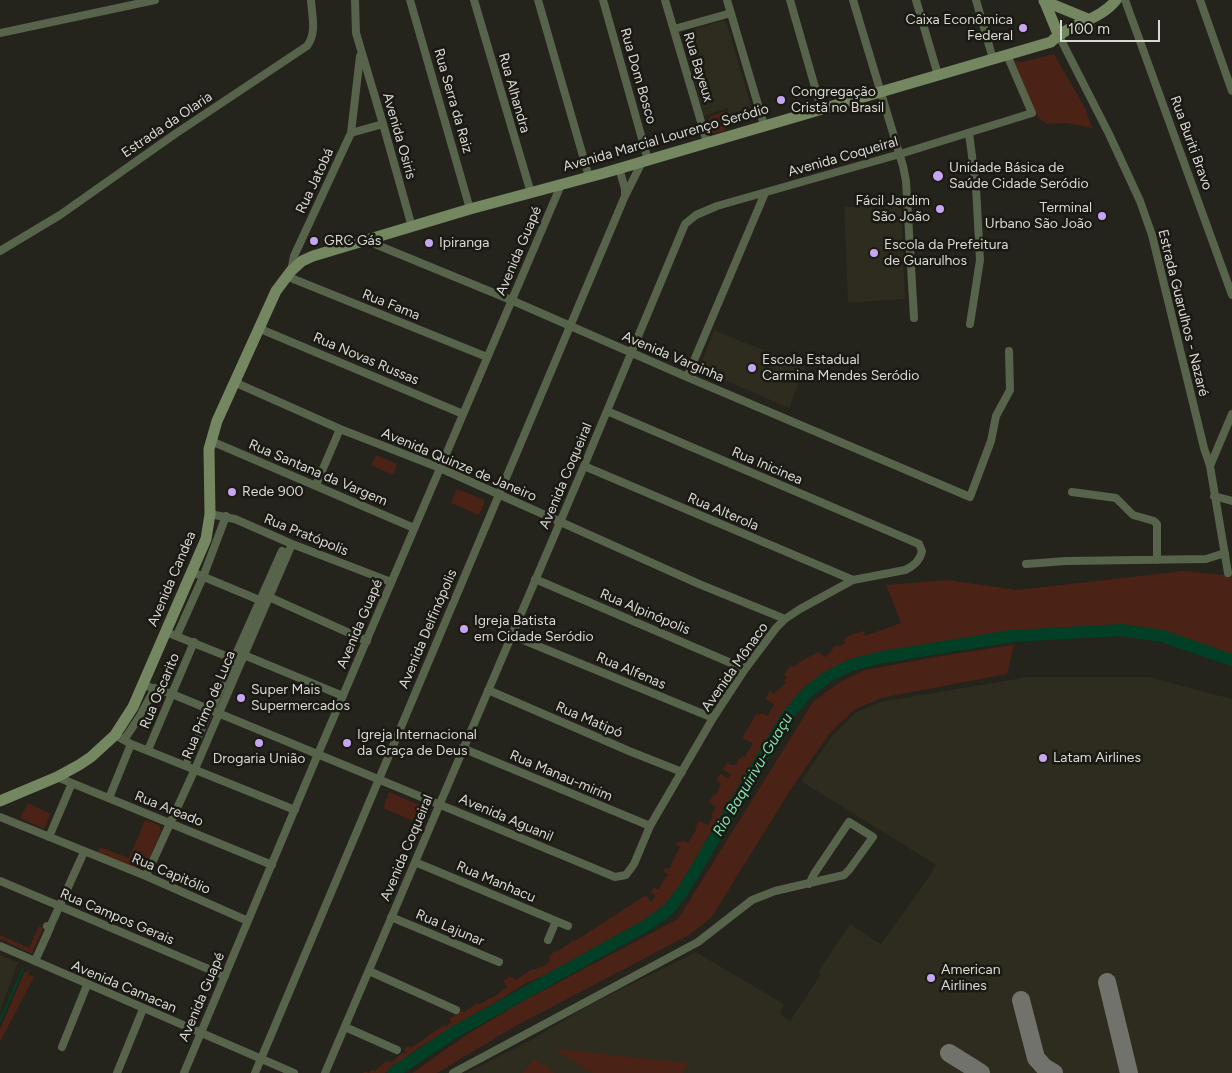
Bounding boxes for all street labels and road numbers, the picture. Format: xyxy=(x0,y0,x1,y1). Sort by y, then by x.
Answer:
street label: Rua Dom Bosco xyxy=(616,26,660,126)
street label: Rua Bayeux xyxy=(679,30,717,104)
street label: Rua Serra da Raiz xyxy=(430,47,476,155)
street label: Rua Alhandra xyxy=(495,51,533,135)
street label: Estrada da Olaria xyxy=(118,88,216,162)
street label: Avenida Osiris xyxy=(379,91,419,181)
street label: Rua Buriti Bravo xyxy=(1166,94,1216,192)
street label: Avenida Marcial Lourenço Seródio xyxy=(561,101,771,175)
street label: Avenida Coqueiral xyxy=(786,133,900,181)
street label: Rua Jatobá xyxy=(293,146,337,216)
street label: Avenida Guapé xyxy=(493,204,545,298)
street label: Estrada Guarulhos - Nazaré xyxy=(1154,228,1212,398)
street label: Rua Fama xyxy=(360,286,422,324)
street label: Avenida Varginha xyxy=(619,328,727,386)
street label: Rua Novas Russas xyxy=(310,329,422,389)
street label: Avenida Coqueiral xyxy=(536,420,596,532)
street label: Avenida Quinze de Janeiro xyxy=(379,425,539,505)
street label: Rua Santana da Vargem xyxy=(246,436,390,510)
street label: Rua Inicinea xyxy=(729,444,805,488)
street label: Rua Alterola xyxy=(685,489,761,535)
street label: Rua Pratópolis xyxy=(261,510,351,560)
street label: Avenida Candea xyxy=(144,529,200,629)
street label: Avenida Delfinópolis xyxy=(395,567,461,691)
street label: Avenida Guapé xyxy=(334,577,386,671)
street label: Rua Alpinópolis xyxy=(597,585,693,639)
street label: Avenida Mônaco xyxy=(698,619,772,715)
street label: Rua Primo de Luca xyxy=(179,648,239,762)
street label: Rua Alfenas xyxy=(594,649,668,693)
street label: Rua Oscarito xyxy=(137,651,183,731)
street label: Rua Matipó xyxy=(553,698,625,742)
street label: Rua Manau-mirim xyxy=(507,747,615,805)
street label: Rua Areado xyxy=(132,788,206,830)
street label: Avenida Aguanil xyxy=(456,791,556,845)
street label: Avenida Coqueiral xyxy=(377,792,437,904)
street label: Rua Capitólio xyxy=(129,850,213,898)
street label: Rua Manhacu xyxy=(454,858,538,906)
street label: Rua Campos Gerais xyxy=(57,885,177,949)
street label: Rua Lajunar xyxy=(413,906,487,950)
street label: Avenida Guapé xyxy=(176,950,228,1044)
street label: Avenida Camacan xyxy=(69,957,179,1017)

